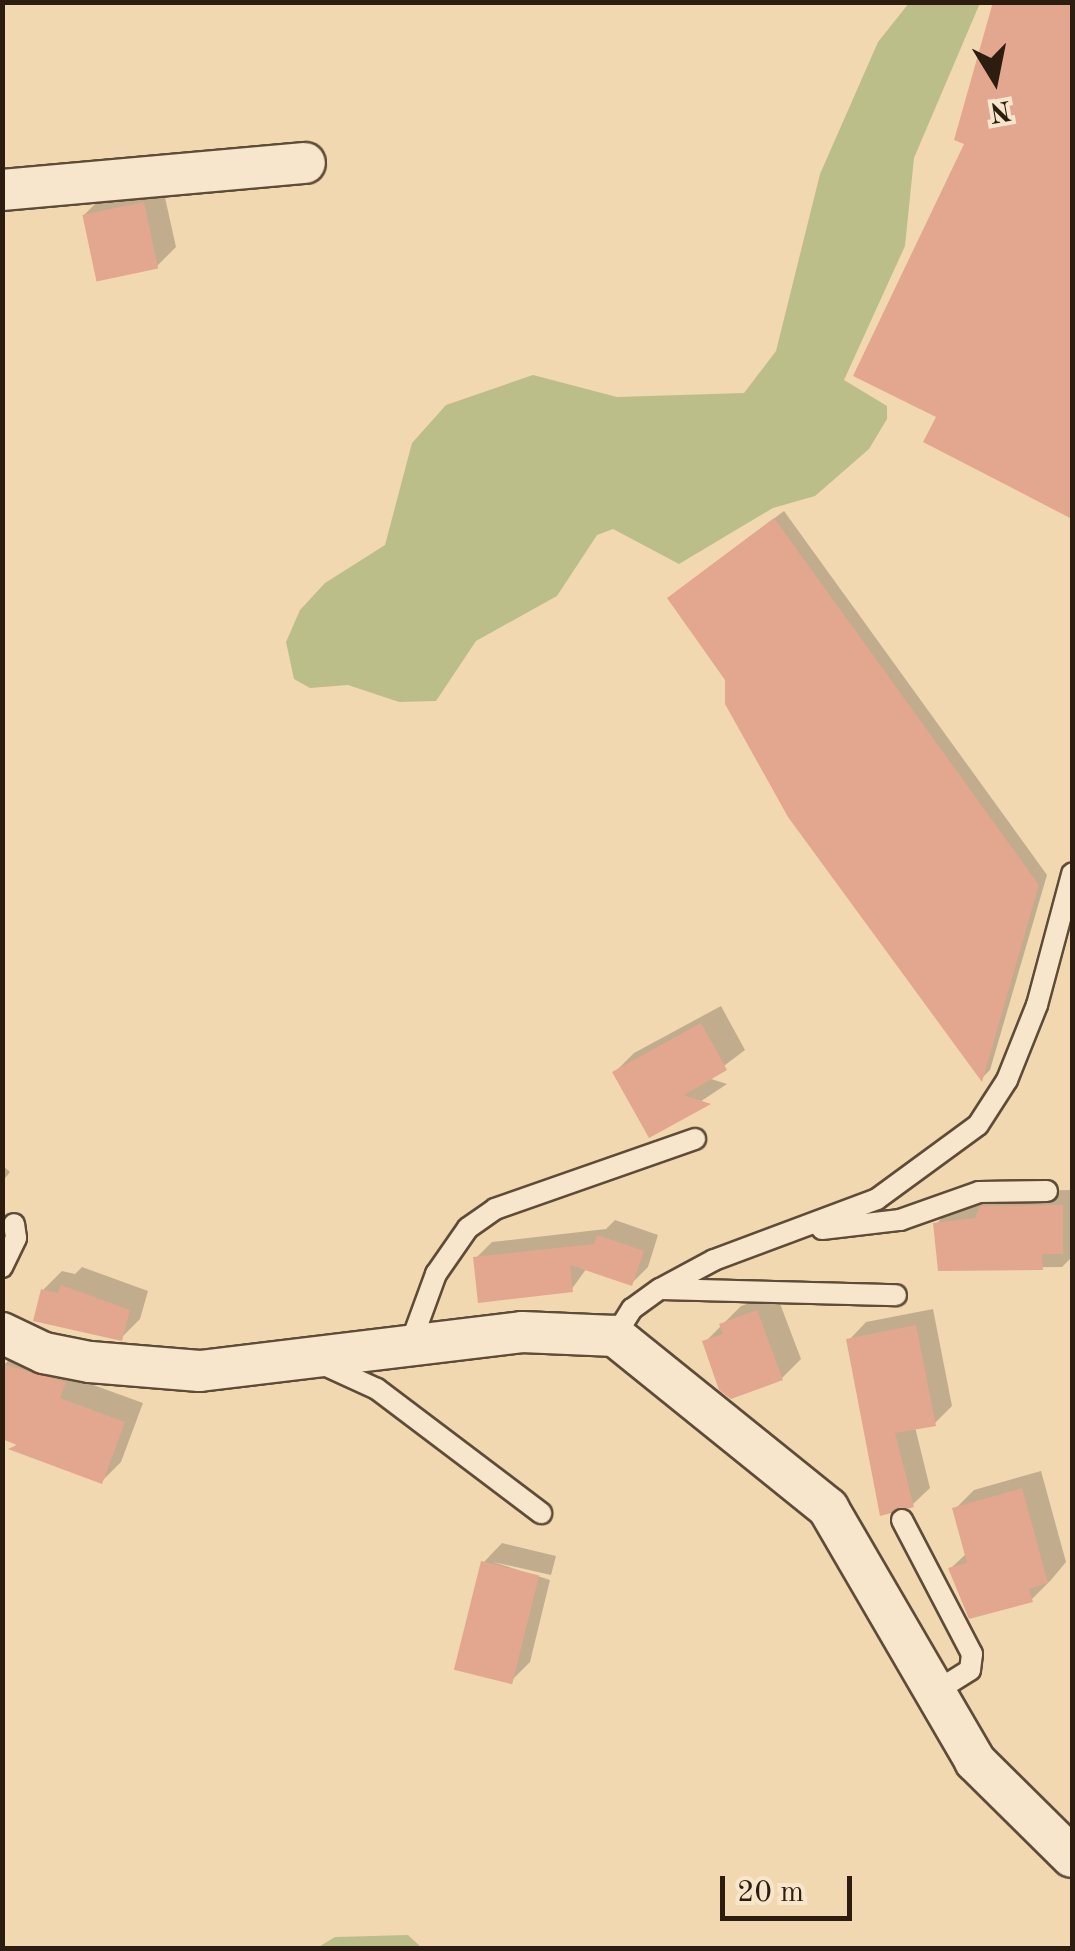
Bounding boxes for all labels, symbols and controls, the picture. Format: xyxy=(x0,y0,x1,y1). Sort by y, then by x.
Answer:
north arrow xyxy=(945,30,1045,130)
text: N xyxy=(987,94,1013,125)
scale bar xyxy=(725,1856,858,1918)
text: 20 m xyxy=(737,1878,804,1908)

